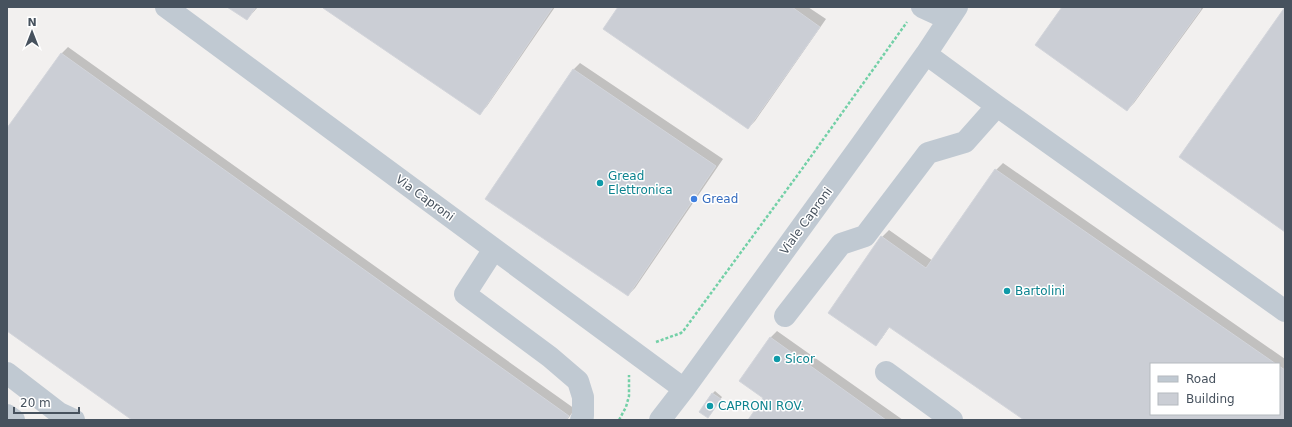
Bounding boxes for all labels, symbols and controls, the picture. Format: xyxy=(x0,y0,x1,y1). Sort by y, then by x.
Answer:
north arrow xyxy=(12,12,52,52)
text: N xyxy=(27,16,37,29)
place label: Gread Elettronica xyxy=(608,169,673,197)
street label: Via Caproni xyxy=(393,172,457,224)
marker: Gread Elettronica xyxy=(595,178,605,188)
street label: Viale Caproni xyxy=(777,185,835,257)
place label: Gread xyxy=(702,192,738,206)
marker: Gread xyxy=(689,194,699,204)
place label: Bartolini xyxy=(1015,284,1065,298)
marker: Bartolini xyxy=(1002,286,1012,296)
place label: Sicor xyxy=(785,352,815,366)
marker: Sicor xyxy=(772,354,782,364)
legend xyxy=(1150,363,1280,415)
text: Road xyxy=(1186,372,1216,386)
scale bar xyxy=(14,389,79,415)
text: Building xyxy=(1186,392,1235,406)
text: 20 m xyxy=(20,396,51,410)
place label: CAPRONI ROV. xyxy=(718,399,804,413)
marker: CAPRONI ROV. xyxy=(705,401,715,411)

